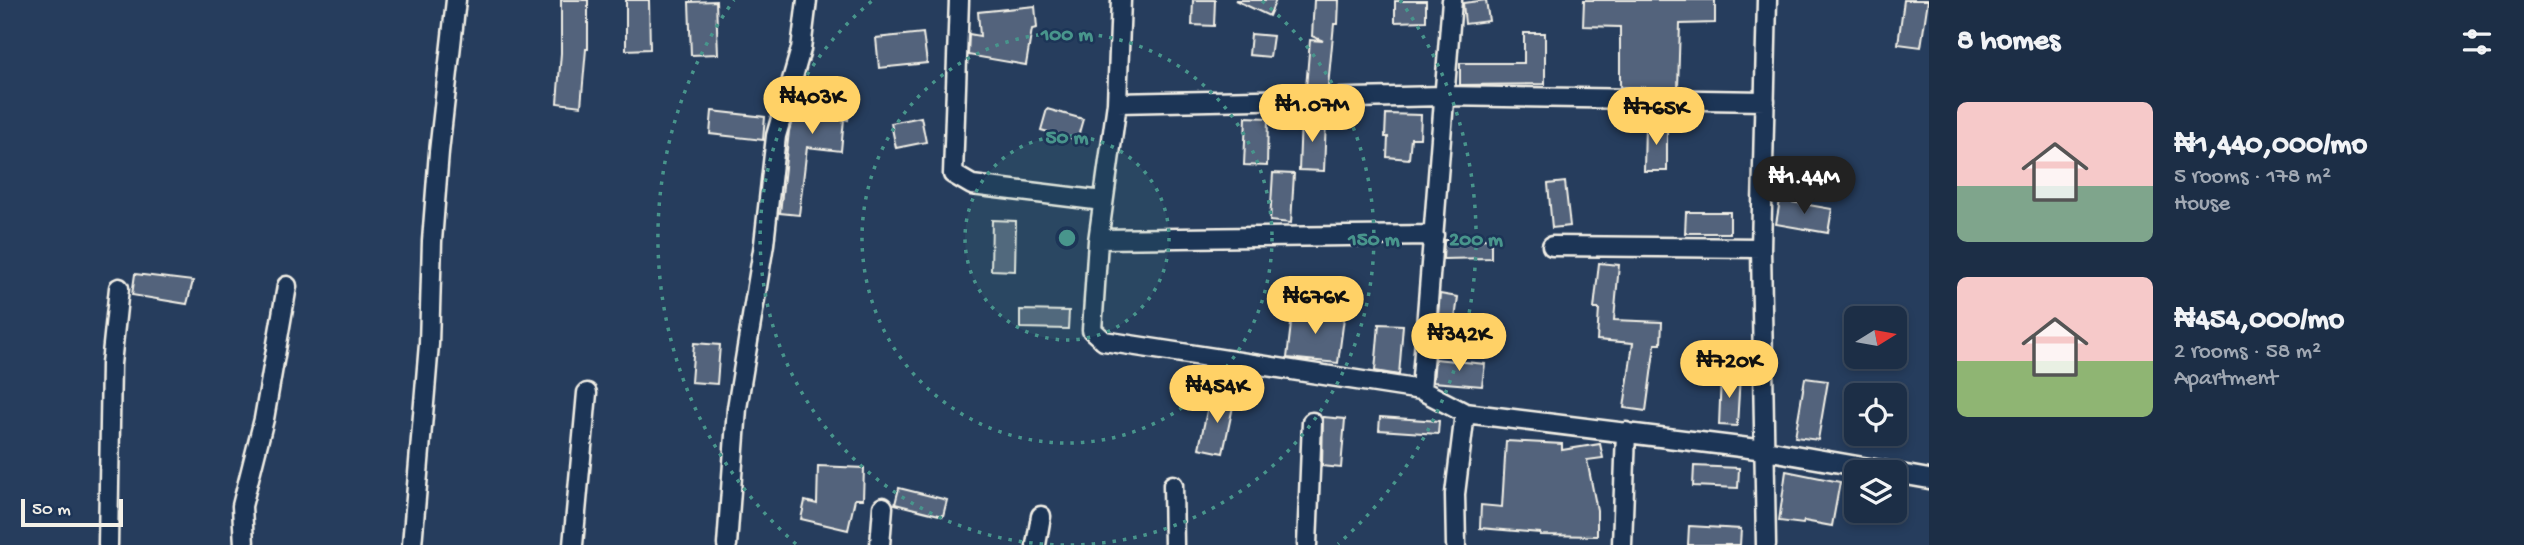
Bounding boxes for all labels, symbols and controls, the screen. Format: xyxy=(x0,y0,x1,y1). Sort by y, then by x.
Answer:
icon: filters xyxy=(2458,23,2496,61)
text: 100 m xyxy=(1040,24,1093,49)
text: 8 homes xyxy=(1957,25,2060,60)
pin: ₦403K xyxy=(763,76,861,136)
text: ₦403K xyxy=(779,85,845,112)
pin: ₦1.07M xyxy=(1255,85,1369,144)
pin: ₦765K xyxy=(1607,88,1705,147)
text: ₦1.07M xyxy=(1275,93,1349,120)
text: ₦765K xyxy=(1624,96,1689,123)
text: 50 m xyxy=(1046,127,1089,152)
text: ₦1,440,000/mo xyxy=(2174,129,2367,164)
icon: home xyxy=(2013,130,2097,214)
pin: ₦1.44M xyxy=(1747,156,1861,216)
text: 5 rooms · 178 m² xyxy=(2174,164,2331,191)
text: ₦1.44M xyxy=(1769,165,1839,192)
text: House xyxy=(2174,191,2230,218)
centre of rings xyxy=(1055,226,1079,250)
text: 150 m xyxy=(1347,229,1400,254)
text: 200 m xyxy=(1449,229,1503,254)
pin: ₦676K xyxy=(1266,276,1364,336)
text: ₦676K xyxy=(1283,285,1347,312)
text: ₦454,000/mo xyxy=(2174,304,2344,339)
icon: home xyxy=(2013,305,2097,389)
north arrow xyxy=(1844,306,1908,369)
map controls xyxy=(1844,306,1907,523)
pin: ₦342K xyxy=(1410,314,1508,373)
text: ₦342K xyxy=(1427,322,1491,349)
text: 2 rooms · 58 m² xyxy=(2174,339,2321,366)
pin: ₦720K xyxy=(1680,340,1778,400)
text: ₦720K xyxy=(1696,349,1762,376)
pin: ₦454K xyxy=(1168,366,1266,425)
text: Apartment xyxy=(2174,366,2278,393)
text: ₦454K xyxy=(1185,374,1249,401)
button: locate xyxy=(1844,383,1907,446)
button: layers xyxy=(1844,460,1907,523)
scale bar xyxy=(21,496,122,528)
text: 50 m xyxy=(32,499,71,522)

